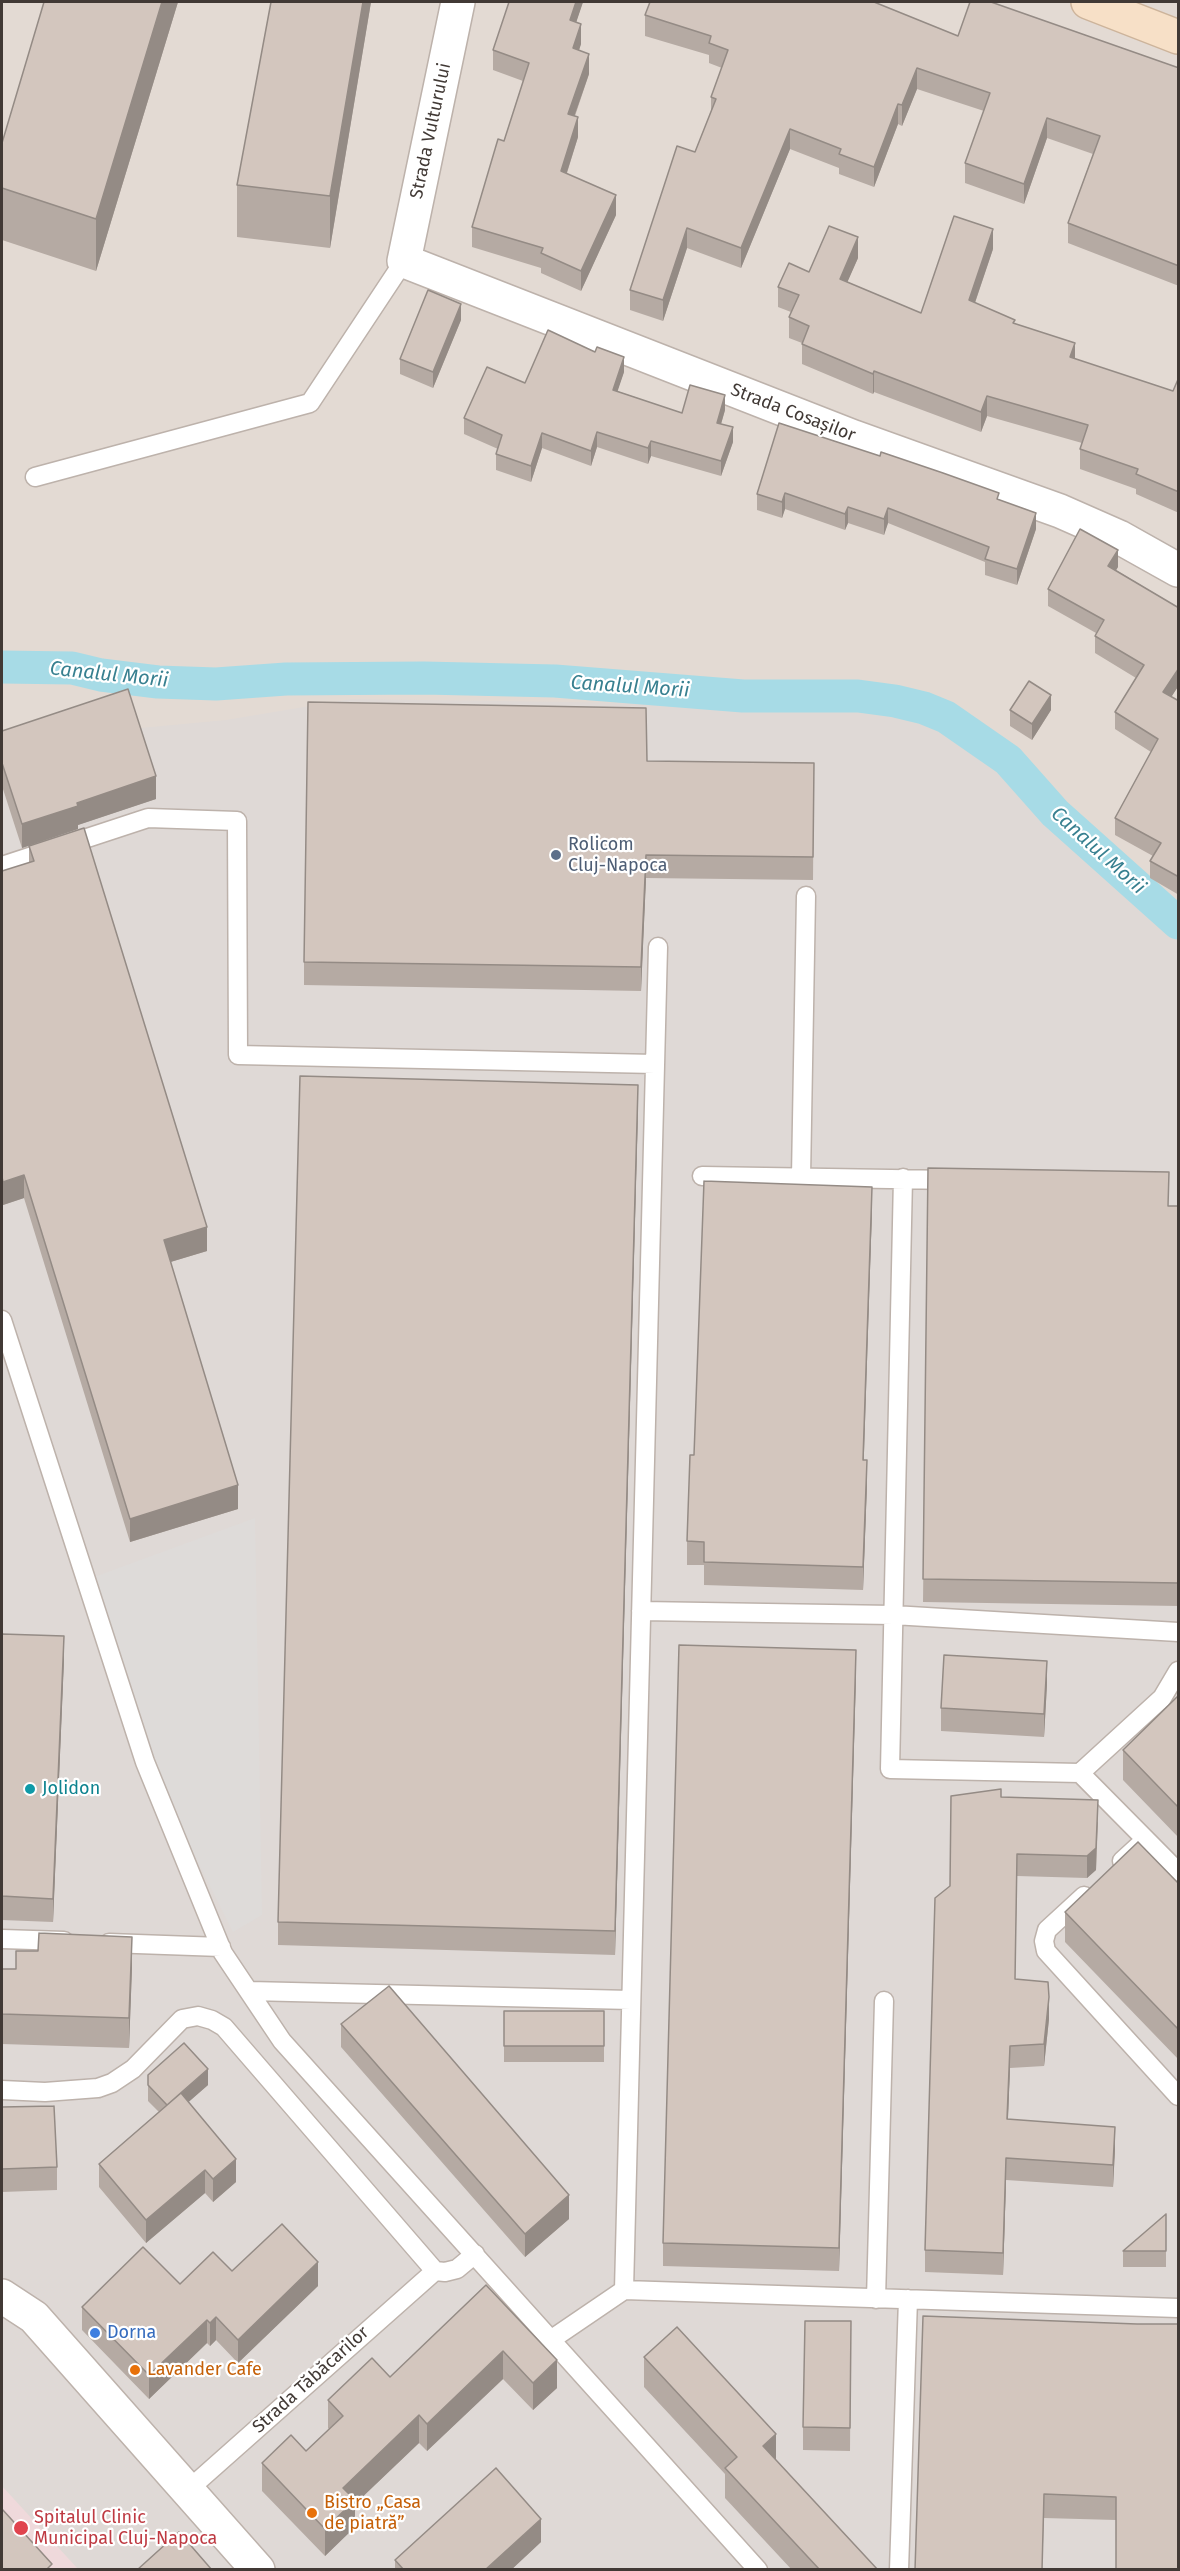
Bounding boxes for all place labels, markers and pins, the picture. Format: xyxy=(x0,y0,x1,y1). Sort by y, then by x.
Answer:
place label: Rolicom Cluj-Napoca xyxy=(568,834,667,876)
marker: Rolicom Cluj-Napoca xyxy=(549,848,563,862)
place label: Jolidon xyxy=(42,1778,100,1800)
marker: Jolidon xyxy=(23,1782,37,1796)
place label: Dorna xyxy=(107,2322,156,2344)
marker: Dorna xyxy=(88,2326,102,2340)
place label: Lavander Cafe xyxy=(147,2359,262,2381)
marker: Lavander Cafe xyxy=(128,2363,142,2377)
place label: Bistro „Casa de piatră” xyxy=(324,2492,421,2534)
marker: Bistro „Casa de piatră” xyxy=(305,2506,319,2520)
place label: Spitalul Clinic Municipal Cluj-Napoca xyxy=(34,2507,217,2550)
marker: Spitalul Clinic Municipal Cluj-Napoca xyxy=(12,2519,30,2537)

